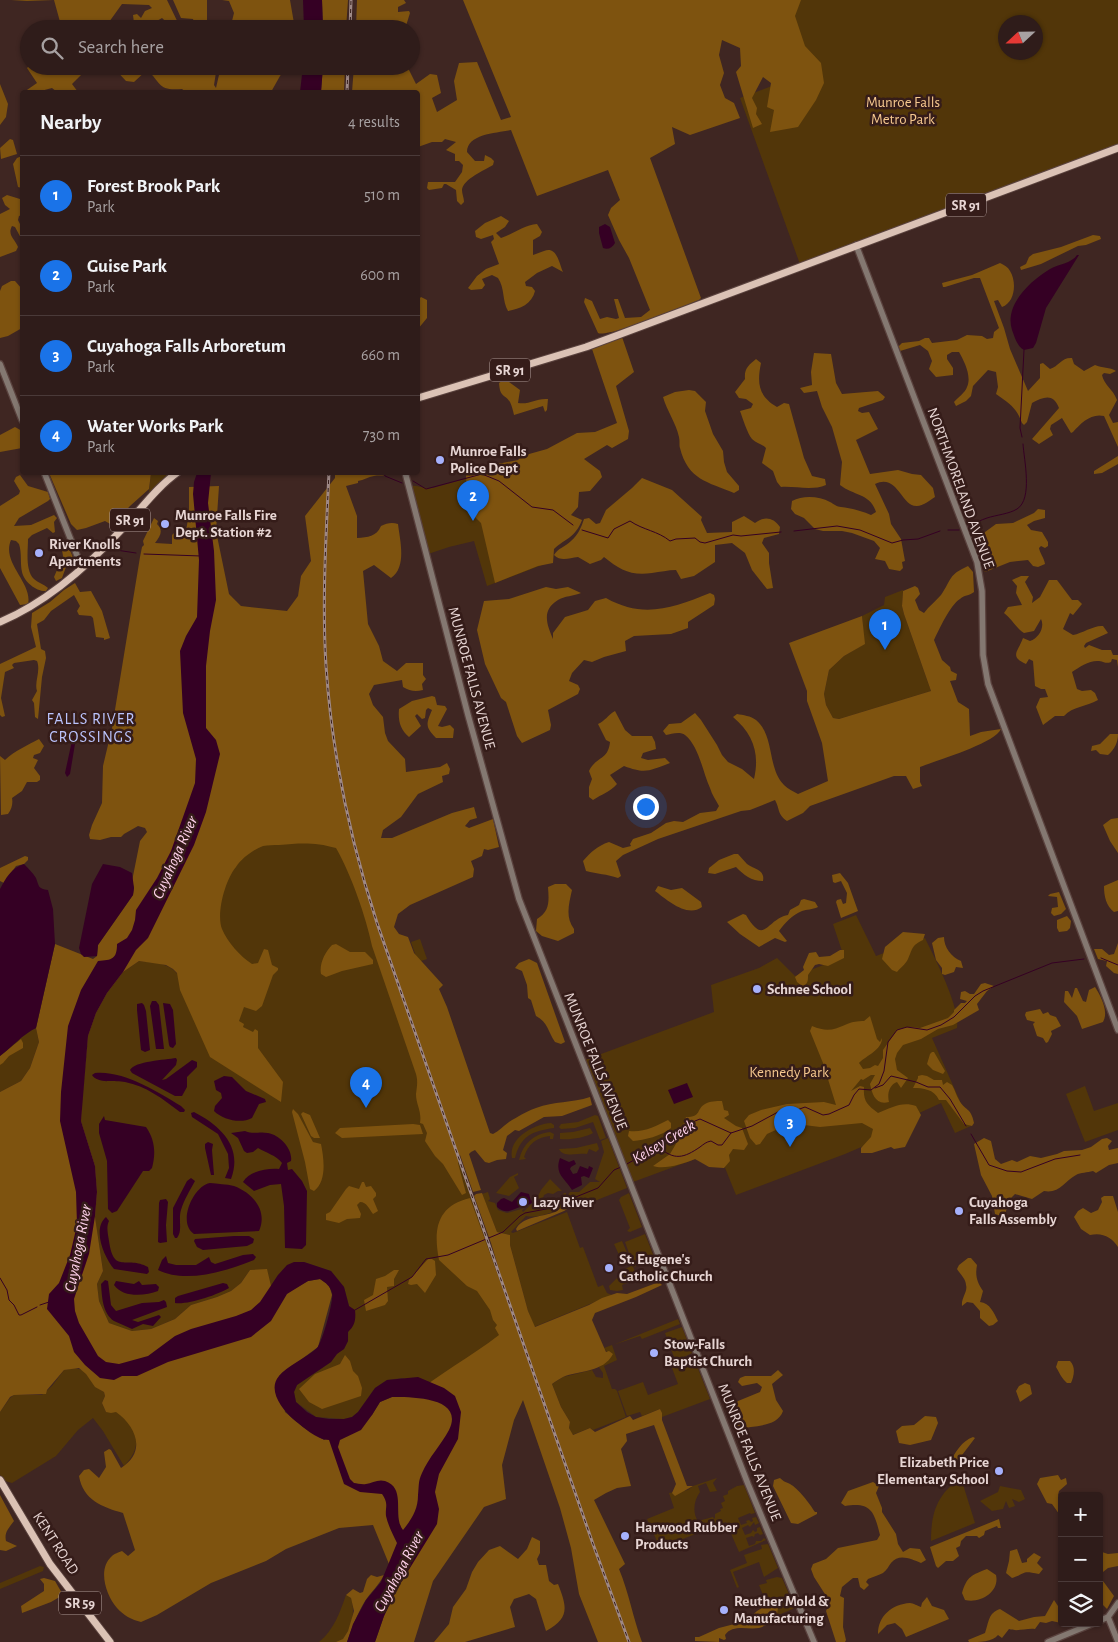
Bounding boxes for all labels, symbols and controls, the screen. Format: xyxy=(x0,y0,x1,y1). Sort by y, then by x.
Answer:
north arrow xyxy=(998,15,1043,60)
search box xyxy=(20,20,420,75)
icon: search xyxy=(38,34,66,62)
text: Search here xyxy=(78,38,164,57)
park label: Munroe Falls Metro Park xyxy=(866,95,940,127)
text: Nearby xyxy=(40,112,101,133)
text: 4 results xyxy=(348,114,400,130)
text: Forest Brook Park xyxy=(87,177,220,196)
text: 1 xyxy=(53,187,59,203)
text: 510 m xyxy=(364,187,400,203)
road number: SR 91 xyxy=(946,194,986,216)
text: Park xyxy=(87,199,115,215)
text: Guise Park xyxy=(87,257,167,276)
text: 2 xyxy=(52,267,60,283)
text: 600 m xyxy=(360,267,400,283)
text: Park xyxy=(87,279,115,295)
text: Cuyahoga Falls Arboretum xyxy=(87,337,286,356)
text: 3 xyxy=(53,347,59,363)
text: 660 m xyxy=(361,347,400,363)
road number: SR 91 xyxy=(490,358,530,382)
text: Park xyxy=(87,359,115,375)
street label: NORTHMORELAND AVENUE xyxy=(924,406,997,571)
text: Water Works Park xyxy=(87,417,223,436)
text: 4 xyxy=(52,427,60,443)
text: 730 m xyxy=(363,427,400,443)
text: Park xyxy=(87,439,115,455)
place label: Munroe Falls Police Dept xyxy=(450,444,527,476)
marker: Munroe Falls Police Dept xyxy=(434,454,446,466)
pin: 2 xyxy=(457,480,489,521)
road number: SR 91 xyxy=(110,508,150,532)
place label: Munroe Falls Fire Dept. Station #2 xyxy=(175,508,277,540)
marker: Munroe Falls Fire Dept. Station #2 xyxy=(159,518,171,530)
place label: River Knolls Apartments xyxy=(49,537,121,569)
marker: River Knolls Apartments xyxy=(33,547,45,559)
street label: MUNROE FALLS AVENUE xyxy=(445,605,498,751)
pin: 1 xyxy=(869,609,901,650)
district label: FALLS RIVER CROSSINGS xyxy=(47,711,135,745)
your location xyxy=(633,794,659,820)
water label: Cuyahoga River xyxy=(150,813,201,901)
place label: Schnee School xyxy=(767,982,852,997)
marker: Schnee School xyxy=(751,983,763,995)
street label: MUNROE FALLS AVENUE xyxy=(561,990,630,1132)
park label: Kennedy Park xyxy=(749,1065,829,1080)
pin: 4 xyxy=(350,1067,382,1108)
pin: 3 xyxy=(774,1106,806,1147)
water label: Kelsey Creek xyxy=(629,1117,698,1167)
place label: Lazy River xyxy=(533,1195,594,1210)
place label: Cuyahoga Falls Assembly xyxy=(969,1195,1057,1227)
marker: Lazy River xyxy=(517,1196,529,1208)
water label: Cuyahoga River xyxy=(62,1202,94,1293)
marker: Cuyahoga Falls Assembly xyxy=(953,1205,965,1217)
place label: St. Eugene's Catholic Church xyxy=(619,1252,713,1284)
marker: St. Eugene's Catholic Church xyxy=(603,1262,615,1274)
place label: Stow-Falls Baptist Church xyxy=(664,1337,752,1369)
marker: Stow-Falls Baptist Church xyxy=(648,1347,660,1359)
street label: MUNROE FALLS AVENUE xyxy=(715,1381,784,1523)
place label: Elizabeth Price Elementary School xyxy=(877,1455,989,1487)
marker: Elizabeth Price Elementary School xyxy=(993,1465,1005,1477)
map controls xyxy=(1058,1492,1103,1627)
button: + xyxy=(1058,1492,1103,1537)
street label: KENT ROAD xyxy=(30,1509,81,1577)
place label: Harwood Rubber Products xyxy=(635,1520,738,1552)
water label: Cuyahoga River xyxy=(371,1528,427,1614)
marker: Harwood Rubber Products xyxy=(619,1530,631,1542)
button: − xyxy=(1058,1537,1103,1582)
button: layers xyxy=(1058,1582,1103,1627)
road number: SR 59 xyxy=(59,1592,101,1615)
place label: Reuther Mold & Manufacturing xyxy=(734,1594,829,1626)
marker: Reuther Mold & Manufacturing xyxy=(718,1604,730,1616)

